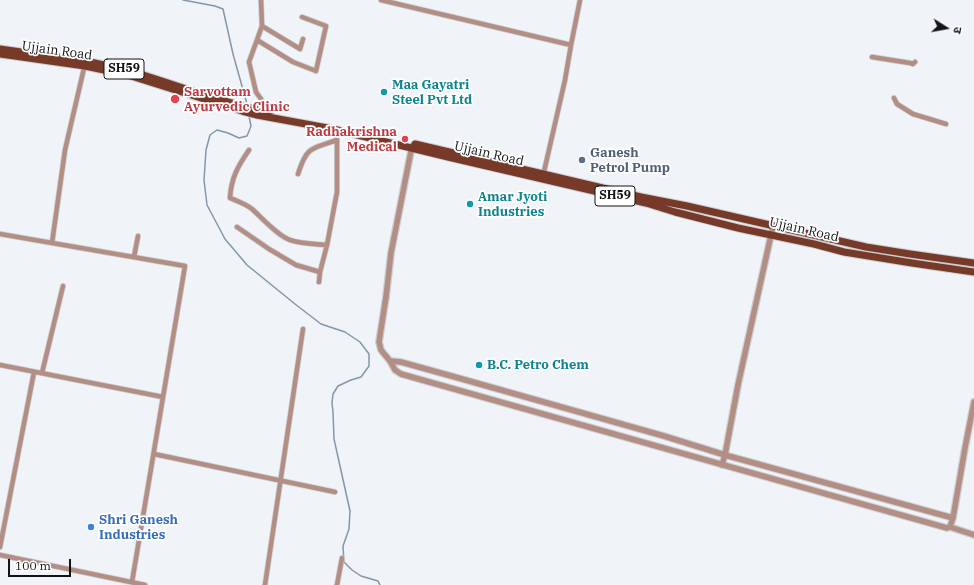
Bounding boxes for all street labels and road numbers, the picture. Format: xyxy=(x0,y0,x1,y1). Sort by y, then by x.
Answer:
street label: Ujjain Road xyxy=(21,38,93,64)
road number: SH59 xyxy=(104,59,144,79)
street label: Ujjain Road xyxy=(453,138,525,170)
road number: SH59 xyxy=(595,186,635,206)
street label: Ujjain Road xyxy=(768,214,840,246)

